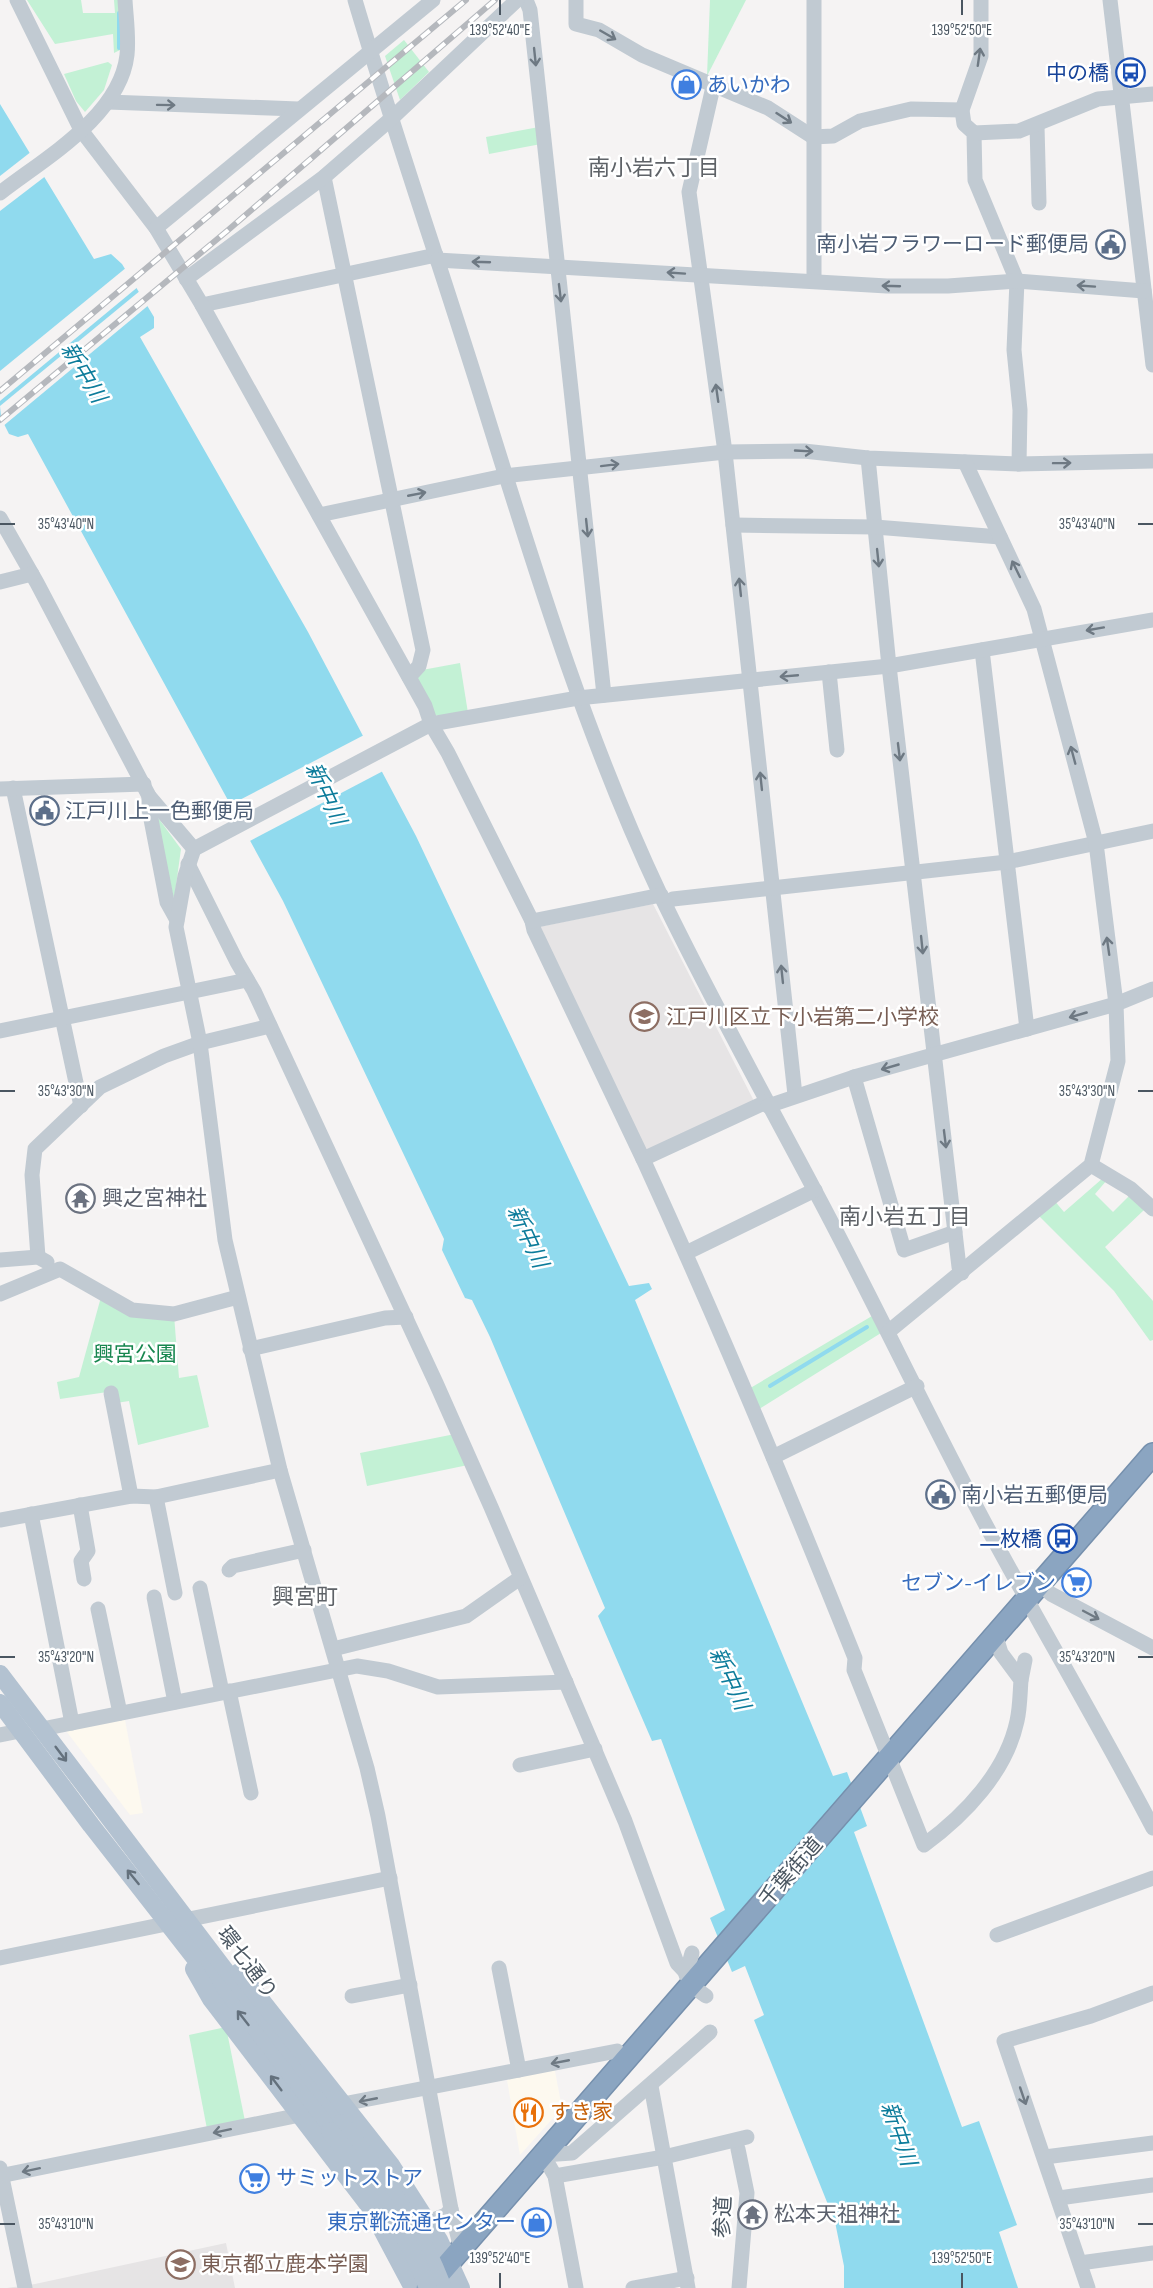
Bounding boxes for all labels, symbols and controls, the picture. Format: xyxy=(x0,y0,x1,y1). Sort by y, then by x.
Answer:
text: 139°52'40"E xyxy=(470,21,530,40)
text: 139°52'50"E xyxy=(932,21,992,40)
one-way arrow xyxy=(599,29,616,41)
one-way arrow xyxy=(530,47,541,67)
one-way arrow xyxy=(974,47,985,67)
bus stop icon: 中の橋 xyxy=(1114,57,1146,89)
place label: 中の橋 xyxy=(1046,61,1109,86)
shop icon: あいかわ xyxy=(670,69,702,101)
place label: あいかわ xyxy=(707,73,791,98)
one-way arrow xyxy=(156,100,176,111)
one-way arrow xyxy=(775,112,792,124)
district label: 南小岩六丁目 xyxy=(588,155,720,182)
public building icon: 南小岩フラワーロード郵便局 xyxy=(1094,228,1126,260)
place label: 南小岩フラワーロード郵便局 xyxy=(816,232,1089,257)
one-way arrow xyxy=(472,256,492,268)
one-way arrow xyxy=(666,267,686,278)
one-way arrow xyxy=(882,280,902,292)
one-way arrow xyxy=(1076,280,1096,291)
one-way arrow xyxy=(555,282,566,302)
water label: 新中川 xyxy=(54,338,113,410)
one-way arrow xyxy=(712,384,723,403)
one-way arrow xyxy=(794,446,814,457)
one-way arrow xyxy=(1051,457,1071,468)
one-way arrow xyxy=(600,460,619,471)
one-way arrow xyxy=(407,488,427,499)
text: 35°43'40"N xyxy=(38,515,94,534)
text: 35°43'40"N xyxy=(1059,515,1115,534)
one-way arrow xyxy=(582,518,593,538)
one-way arrow xyxy=(873,547,884,567)
one-way arrow xyxy=(1009,560,1021,578)
one-way arrow xyxy=(734,577,745,597)
one-way arrow xyxy=(1086,624,1106,635)
one-way arrow xyxy=(780,671,800,682)
one-way arrow xyxy=(894,741,905,761)
one-way arrow xyxy=(1066,746,1078,765)
water label: 新中川 xyxy=(299,758,352,831)
one-way arrow xyxy=(755,771,766,791)
public building icon: 江戸川上一色郵便局 xyxy=(28,795,60,827)
place label: 江戸川上一色郵便局 xyxy=(65,799,254,824)
one-way arrow xyxy=(916,935,927,955)
one-way arrow xyxy=(1102,937,1113,957)
one-way arrow xyxy=(776,965,787,985)
school or university icon: 江戸川区立下小岩第二小学校 xyxy=(629,1001,661,1033)
place label: 江戸川区立下小岩第二小学校 xyxy=(666,1005,939,1030)
one-way arrow xyxy=(1069,1010,1088,1021)
one-way arrow xyxy=(881,1062,900,1074)
text: 35°43'30"N xyxy=(38,1082,94,1101)
text: 35°43'30"N xyxy=(1059,1082,1115,1101)
one-way arrow xyxy=(939,1129,950,1149)
temple icon: 興之宮神社 xyxy=(65,1182,97,1214)
place label: 興之宮神社 xyxy=(102,1186,207,1211)
water label: 新中川 xyxy=(501,1201,554,1274)
district label: 南小岩五丁目 xyxy=(839,1204,971,1231)
park label: 興宮公園 xyxy=(93,1342,177,1367)
public building icon: 南小岩五郵便局 xyxy=(924,1479,956,1511)
place label: 南小岩五郵便局 xyxy=(961,1483,1108,1508)
bus stop icon: 二枚橋 xyxy=(1047,1523,1079,1555)
place label: 二枚橋 xyxy=(979,1527,1042,1552)
supermarket icon: セブン-イレブン xyxy=(1061,1567,1093,1599)
place label: セブン-イレブン xyxy=(901,1571,1056,1596)
district label: 興宮町 xyxy=(272,1584,338,1611)
one-way arrow xyxy=(1082,1609,1099,1621)
water label: 新中川 xyxy=(703,1643,756,1716)
text: 35°43'20"N xyxy=(38,1648,94,1667)
text: 35°43'20"N xyxy=(1059,1648,1115,1667)
one-way arrow xyxy=(54,1746,67,1762)
street label: 千葉街道 xyxy=(754,1832,828,1912)
one-way arrow xyxy=(127,1869,140,1885)
street label: 環七通り xyxy=(212,1922,282,2004)
one-way arrow xyxy=(237,2010,250,2026)
one-way arrow xyxy=(550,2057,570,2068)
one-way arrow xyxy=(269,2076,282,2092)
one-way arrow xyxy=(1019,2086,1030,2105)
one-way arrow xyxy=(359,2095,379,2106)
restaurant icon: すき家 xyxy=(513,2096,545,2128)
water label: 新中川 xyxy=(874,2098,922,2171)
place label: すき家 xyxy=(550,2100,613,2125)
one-way arrow xyxy=(213,2126,232,2137)
supermarket icon: サミットストア xyxy=(239,2162,271,2194)
one-way arrow xyxy=(22,2165,41,2176)
place label: サミットストア xyxy=(276,2166,423,2191)
street label: 参道 xyxy=(709,2195,737,2239)
temple icon: 松本天祖神社 xyxy=(737,2198,769,2230)
place label: 松本天祖神社 xyxy=(774,2202,900,2227)
shop icon: 東京靴流通センター xyxy=(521,2206,553,2238)
place label: 東京靴流通センター xyxy=(327,2210,516,2235)
text: 35°43'10"N xyxy=(38,2215,94,2234)
text: 35°43'10"N xyxy=(1059,2215,1115,2234)
school or university icon: 東京都立鹿本学園 xyxy=(164,2248,196,2280)
text: 139°52'40"E xyxy=(470,2249,530,2268)
text: 139°52'50"E xyxy=(932,2249,992,2268)
place label: 東京都立鹿本学園 xyxy=(201,2252,369,2277)

